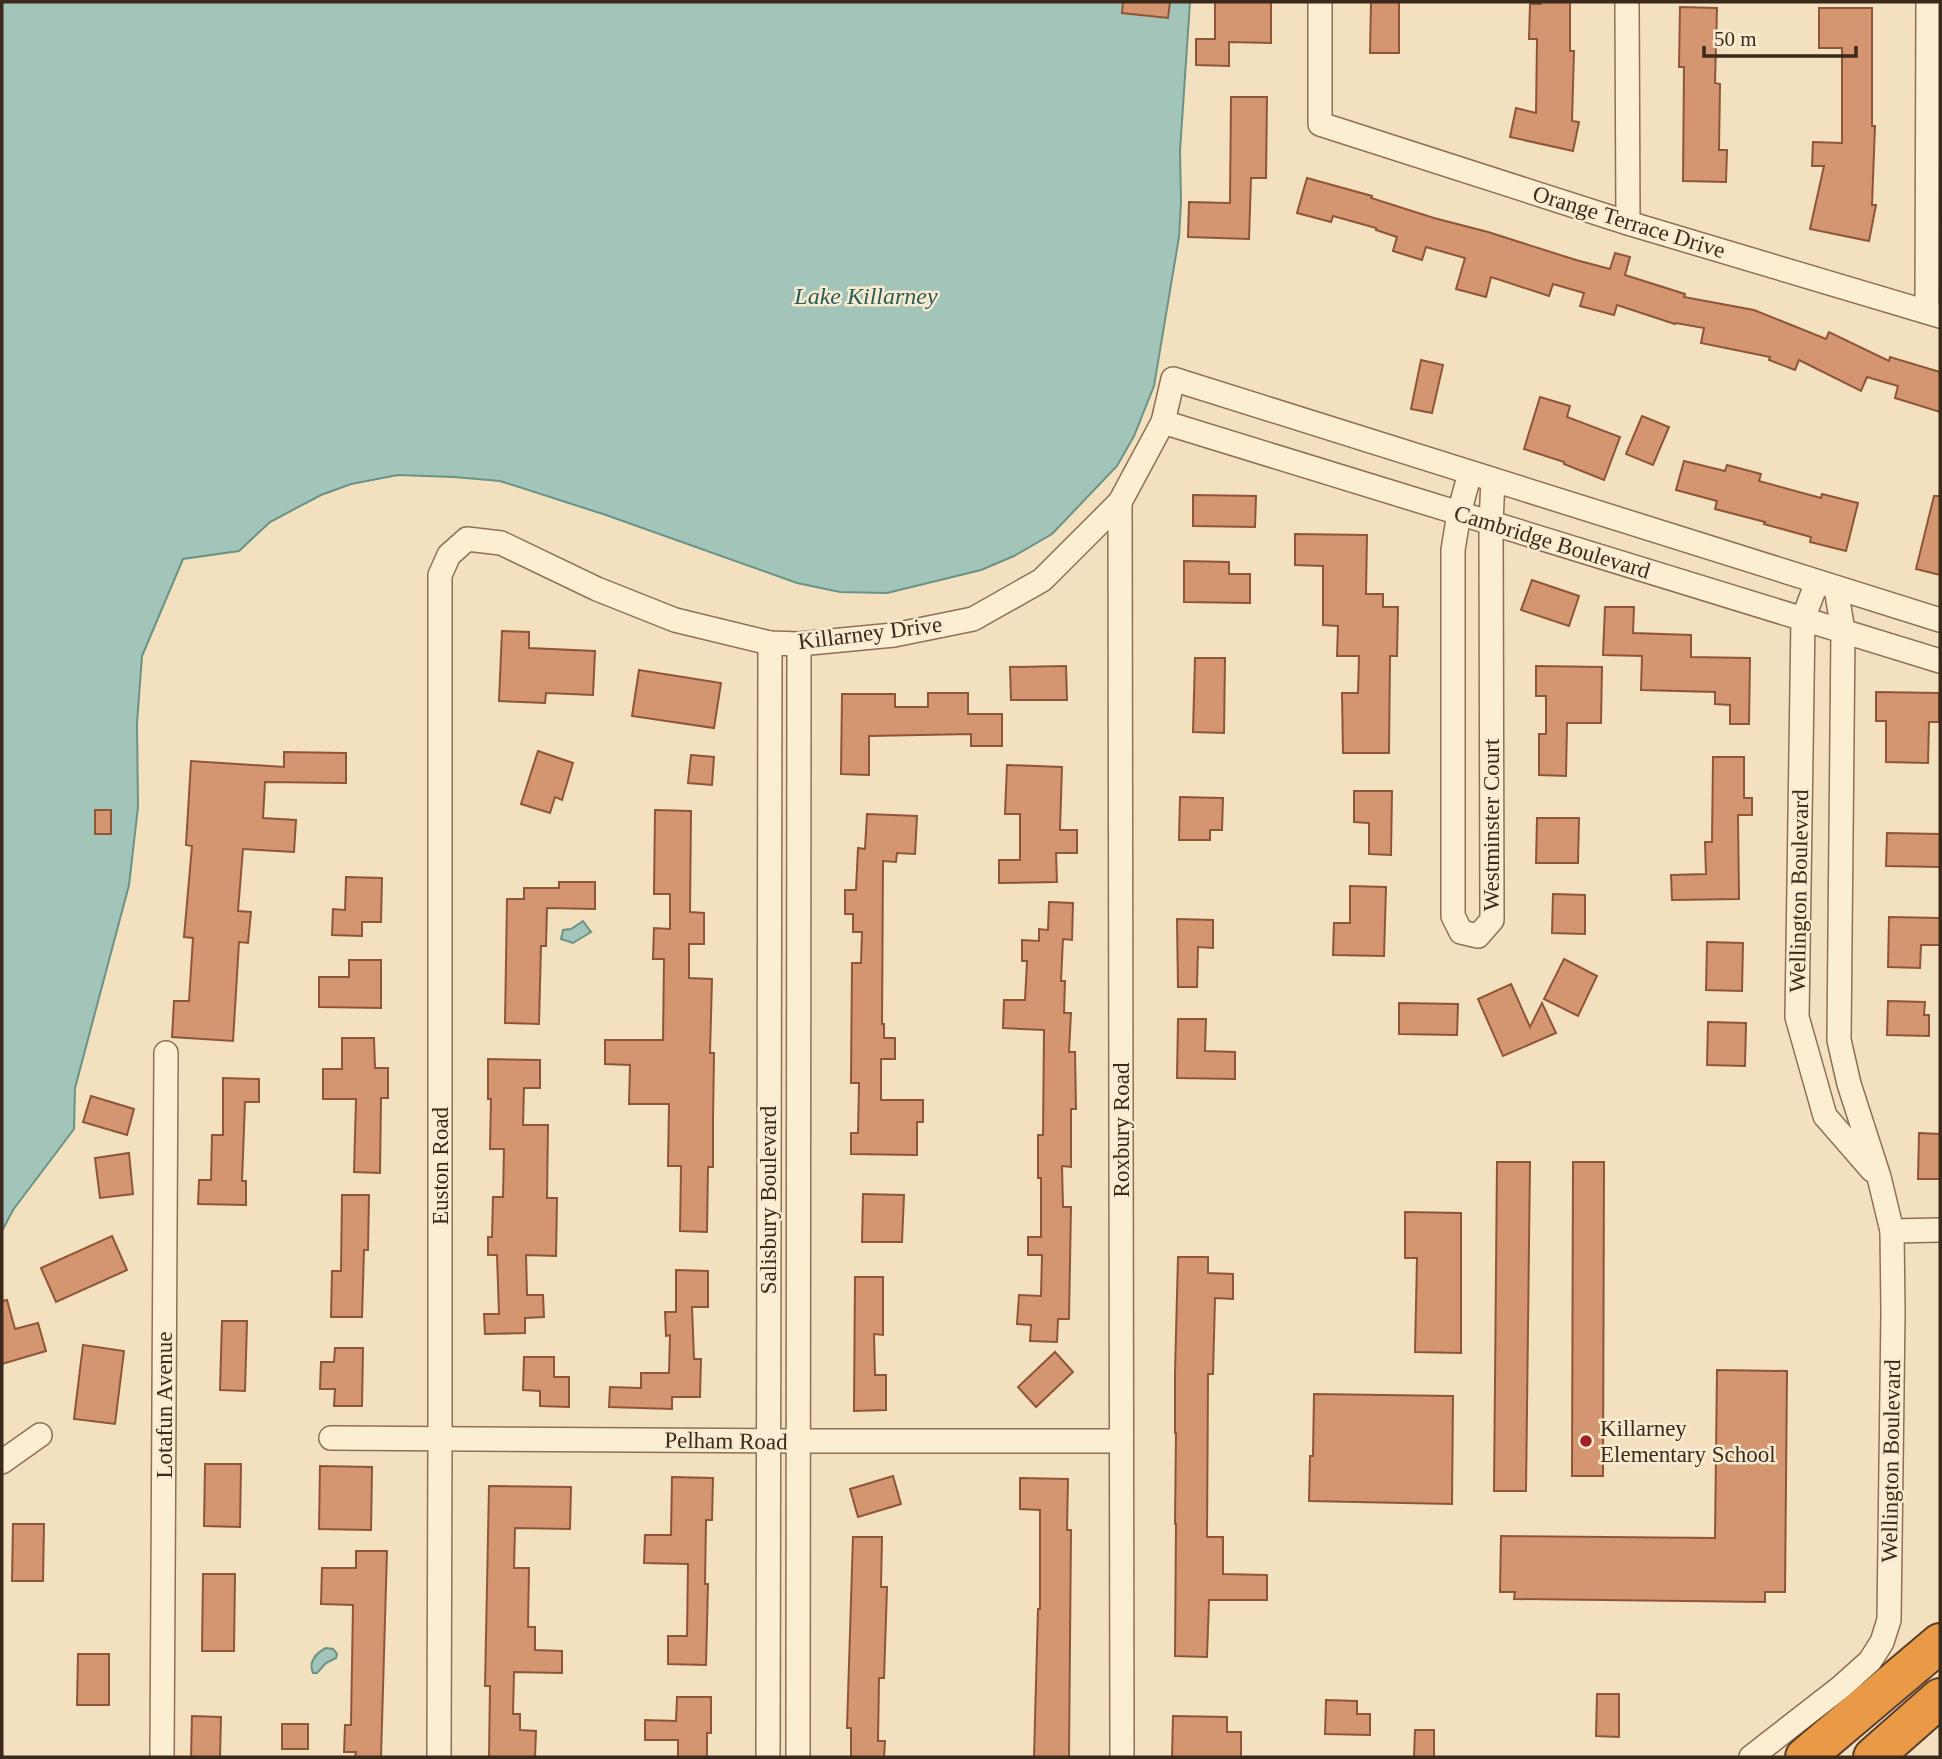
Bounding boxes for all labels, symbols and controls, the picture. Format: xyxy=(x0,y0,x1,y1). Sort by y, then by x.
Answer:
scale bar xyxy=(1704,14,1856,58)
text: 50 m xyxy=(1714,27,1757,51)
street label: Orange Terrace Drive xyxy=(1530,181,1728,263)
water label: Lake Killarney xyxy=(793,283,938,309)
street label: Cambridge Boulevard xyxy=(1451,500,1654,584)
street label: Killarney Drive xyxy=(797,612,943,654)
street label: Westminster Court xyxy=(1479,738,1504,911)
street label: Wellington Boulevard xyxy=(1785,789,1813,993)
street label: Roxbury Road xyxy=(1109,1062,1134,1197)
street label: Salisbury Boulevard xyxy=(756,1105,781,1294)
street label: Euston Road xyxy=(428,1106,453,1225)
street label: Lotafun Avenue xyxy=(152,1331,177,1479)
street label: Wellington Boulevard xyxy=(1877,1359,1905,1563)
place label: Killarney Elementary School xyxy=(1600,1416,1776,1467)
street label: Pelham Road xyxy=(664,1427,788,1455)
marker: Killarney Elementary School xyxy=(1578,1433,1594,1449)

